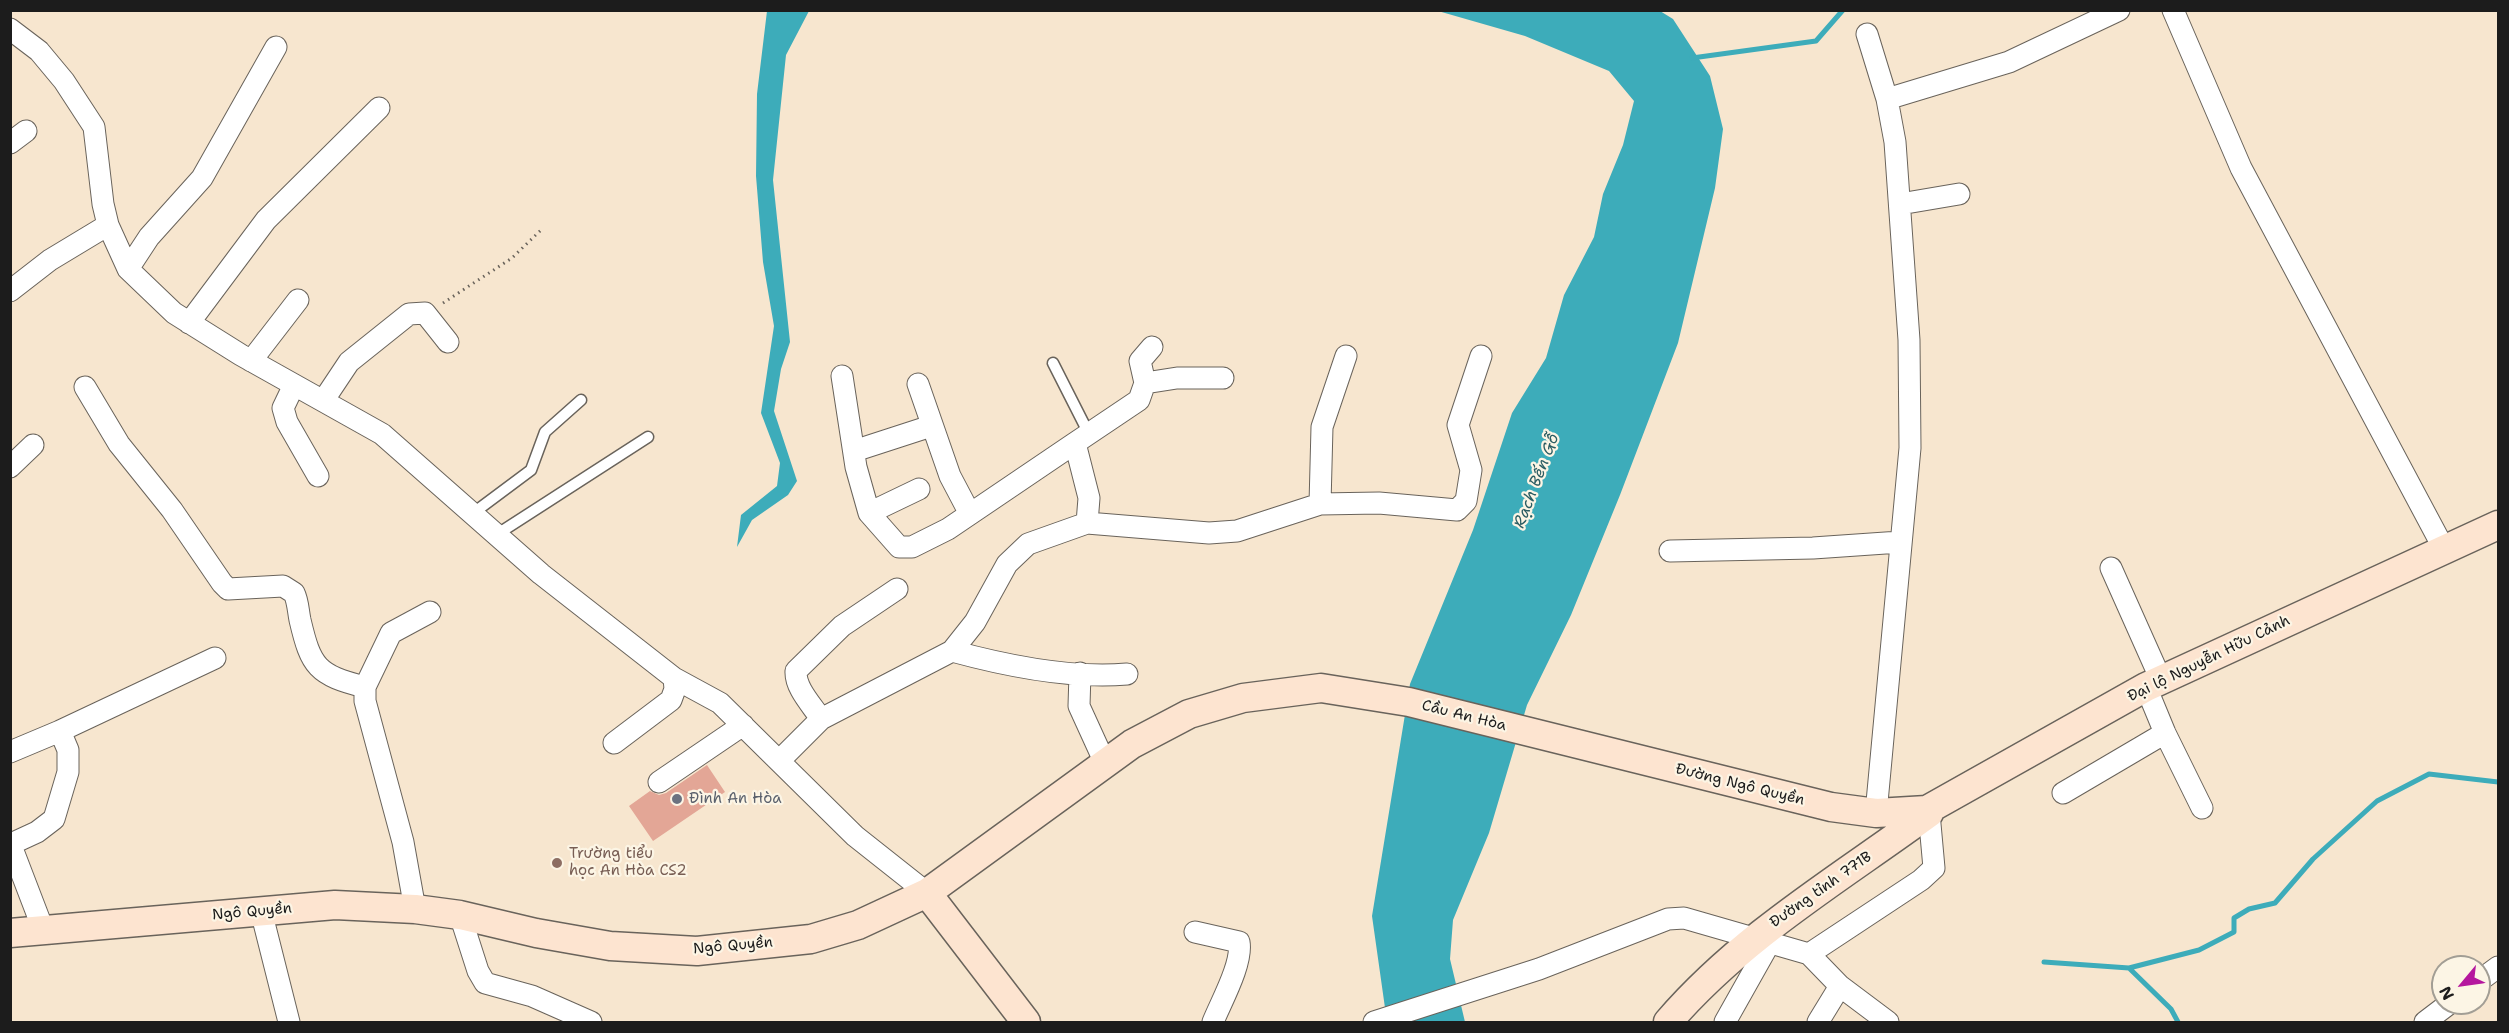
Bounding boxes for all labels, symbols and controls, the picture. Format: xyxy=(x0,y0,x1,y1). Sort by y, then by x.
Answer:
water label: Rạch Bến Gỗ xyxy=(1510,431,1564,531)
street label: Đại lộ Nguyễn Hữu Cảnh xyxy=(2125,612,2293,706)
street label: Cầu An Hòa xyxy=(1420,697,1508,735)
street label: Đường Ngô Quyền xyxy=(1674,760,1806,810)
place label: Đình An Hòa xyxy=(689,790,782,808)
marker: Đình An Hòa xyxy=(670,792,684,806)
place label: Trường tiểu học An Hòa CS2 xyxy=(569,845,687,880)
street label: Đường tỉnh 771B xyxy=(1766,848,1876,932)
marker: Trường tiểu học An Hòa CS2 xyxy=(550,856,564,870)
street label: Ngô Quyền xyxy=(211,900,293,924)
street label: Ngô Quyền xyxy=(692,934,774,958)
north arrow xyxy=(2431,955,2491,1015)
text: N xyxy=(2434,982,2459,1004)

